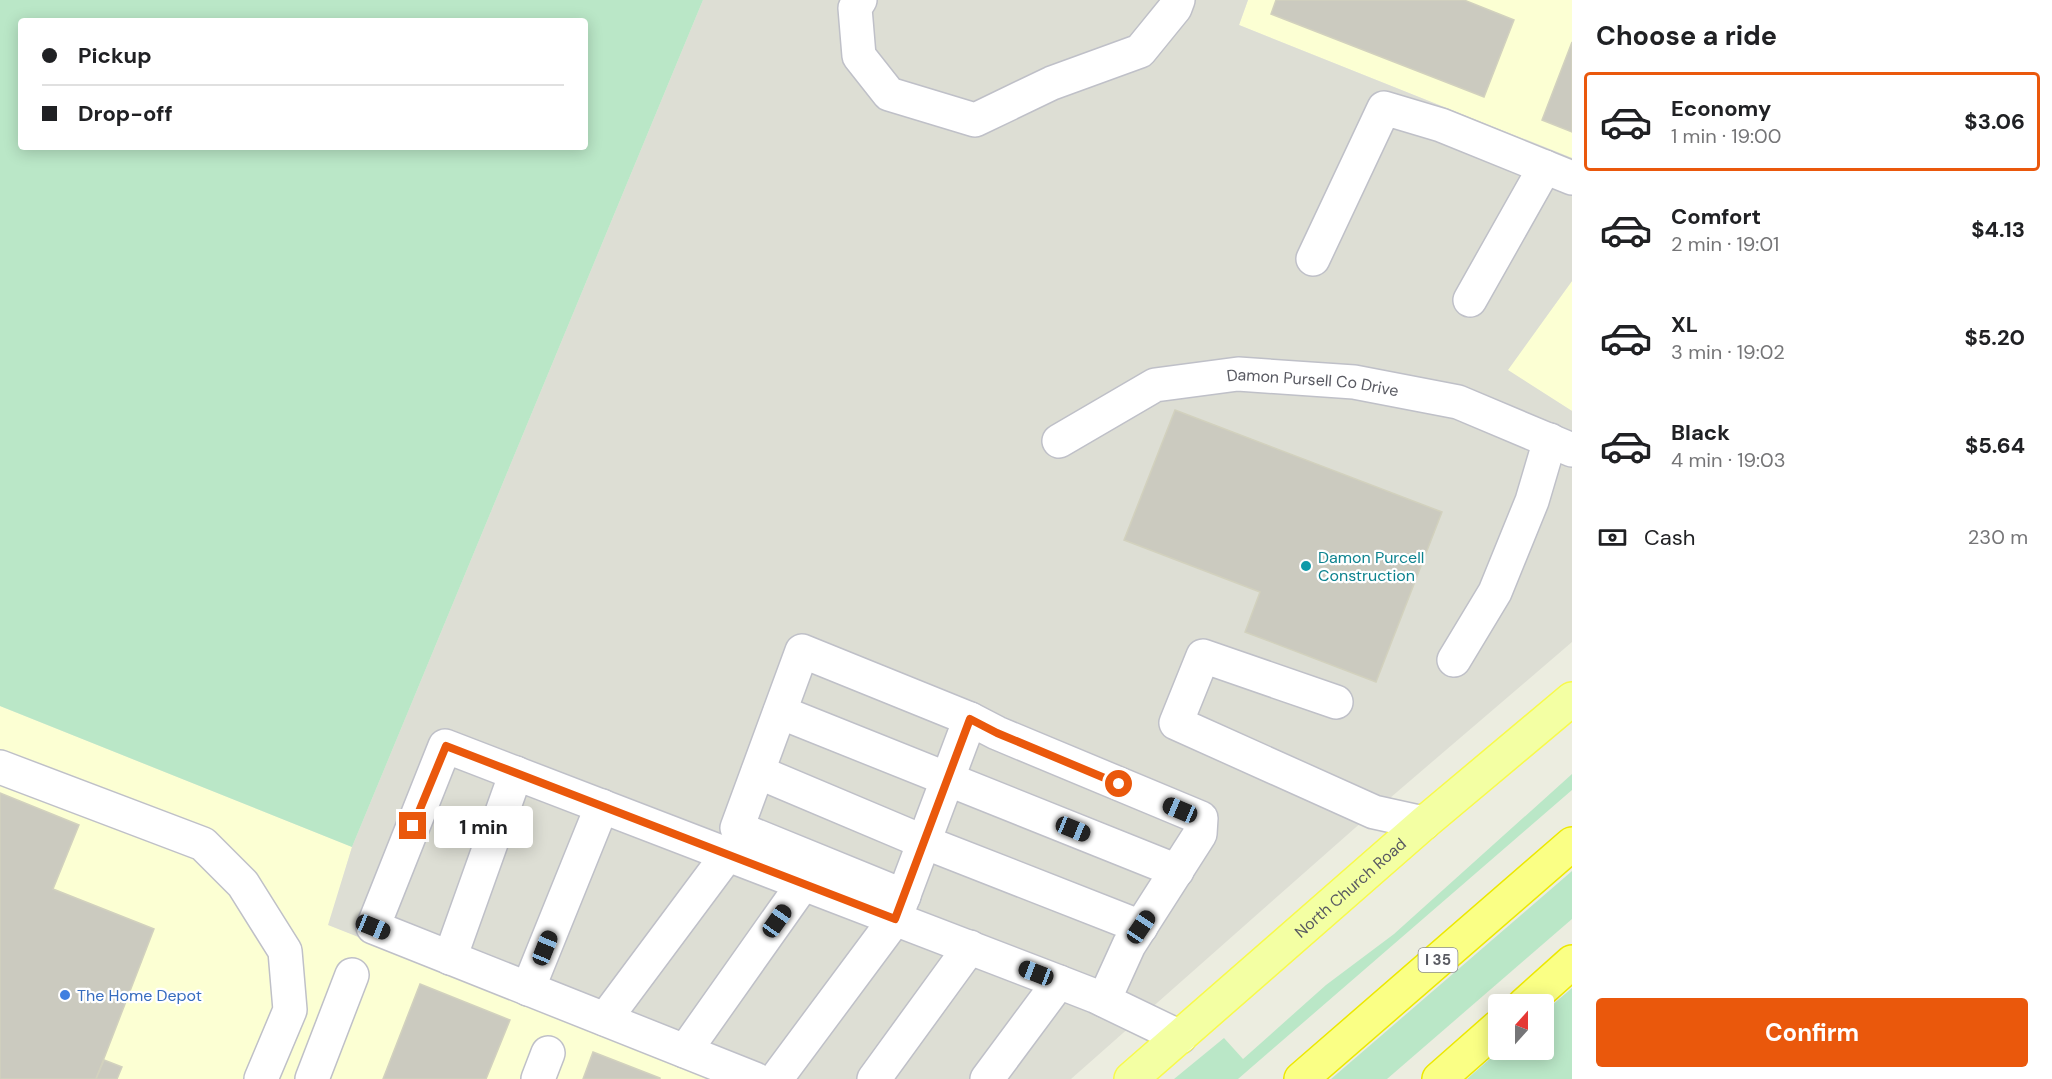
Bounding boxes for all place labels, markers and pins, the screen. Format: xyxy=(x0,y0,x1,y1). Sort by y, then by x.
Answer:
place label: Damon Purcell Construction xyxy=(1318,547,1424,586)
marker: Damon Purcell Construction xyxy=(1299,559,1313,573)
place label: The Home Depot xyxy=(77,985,202,1006)
marker: The Home Depot xyxy=(58,988,72,1002)

